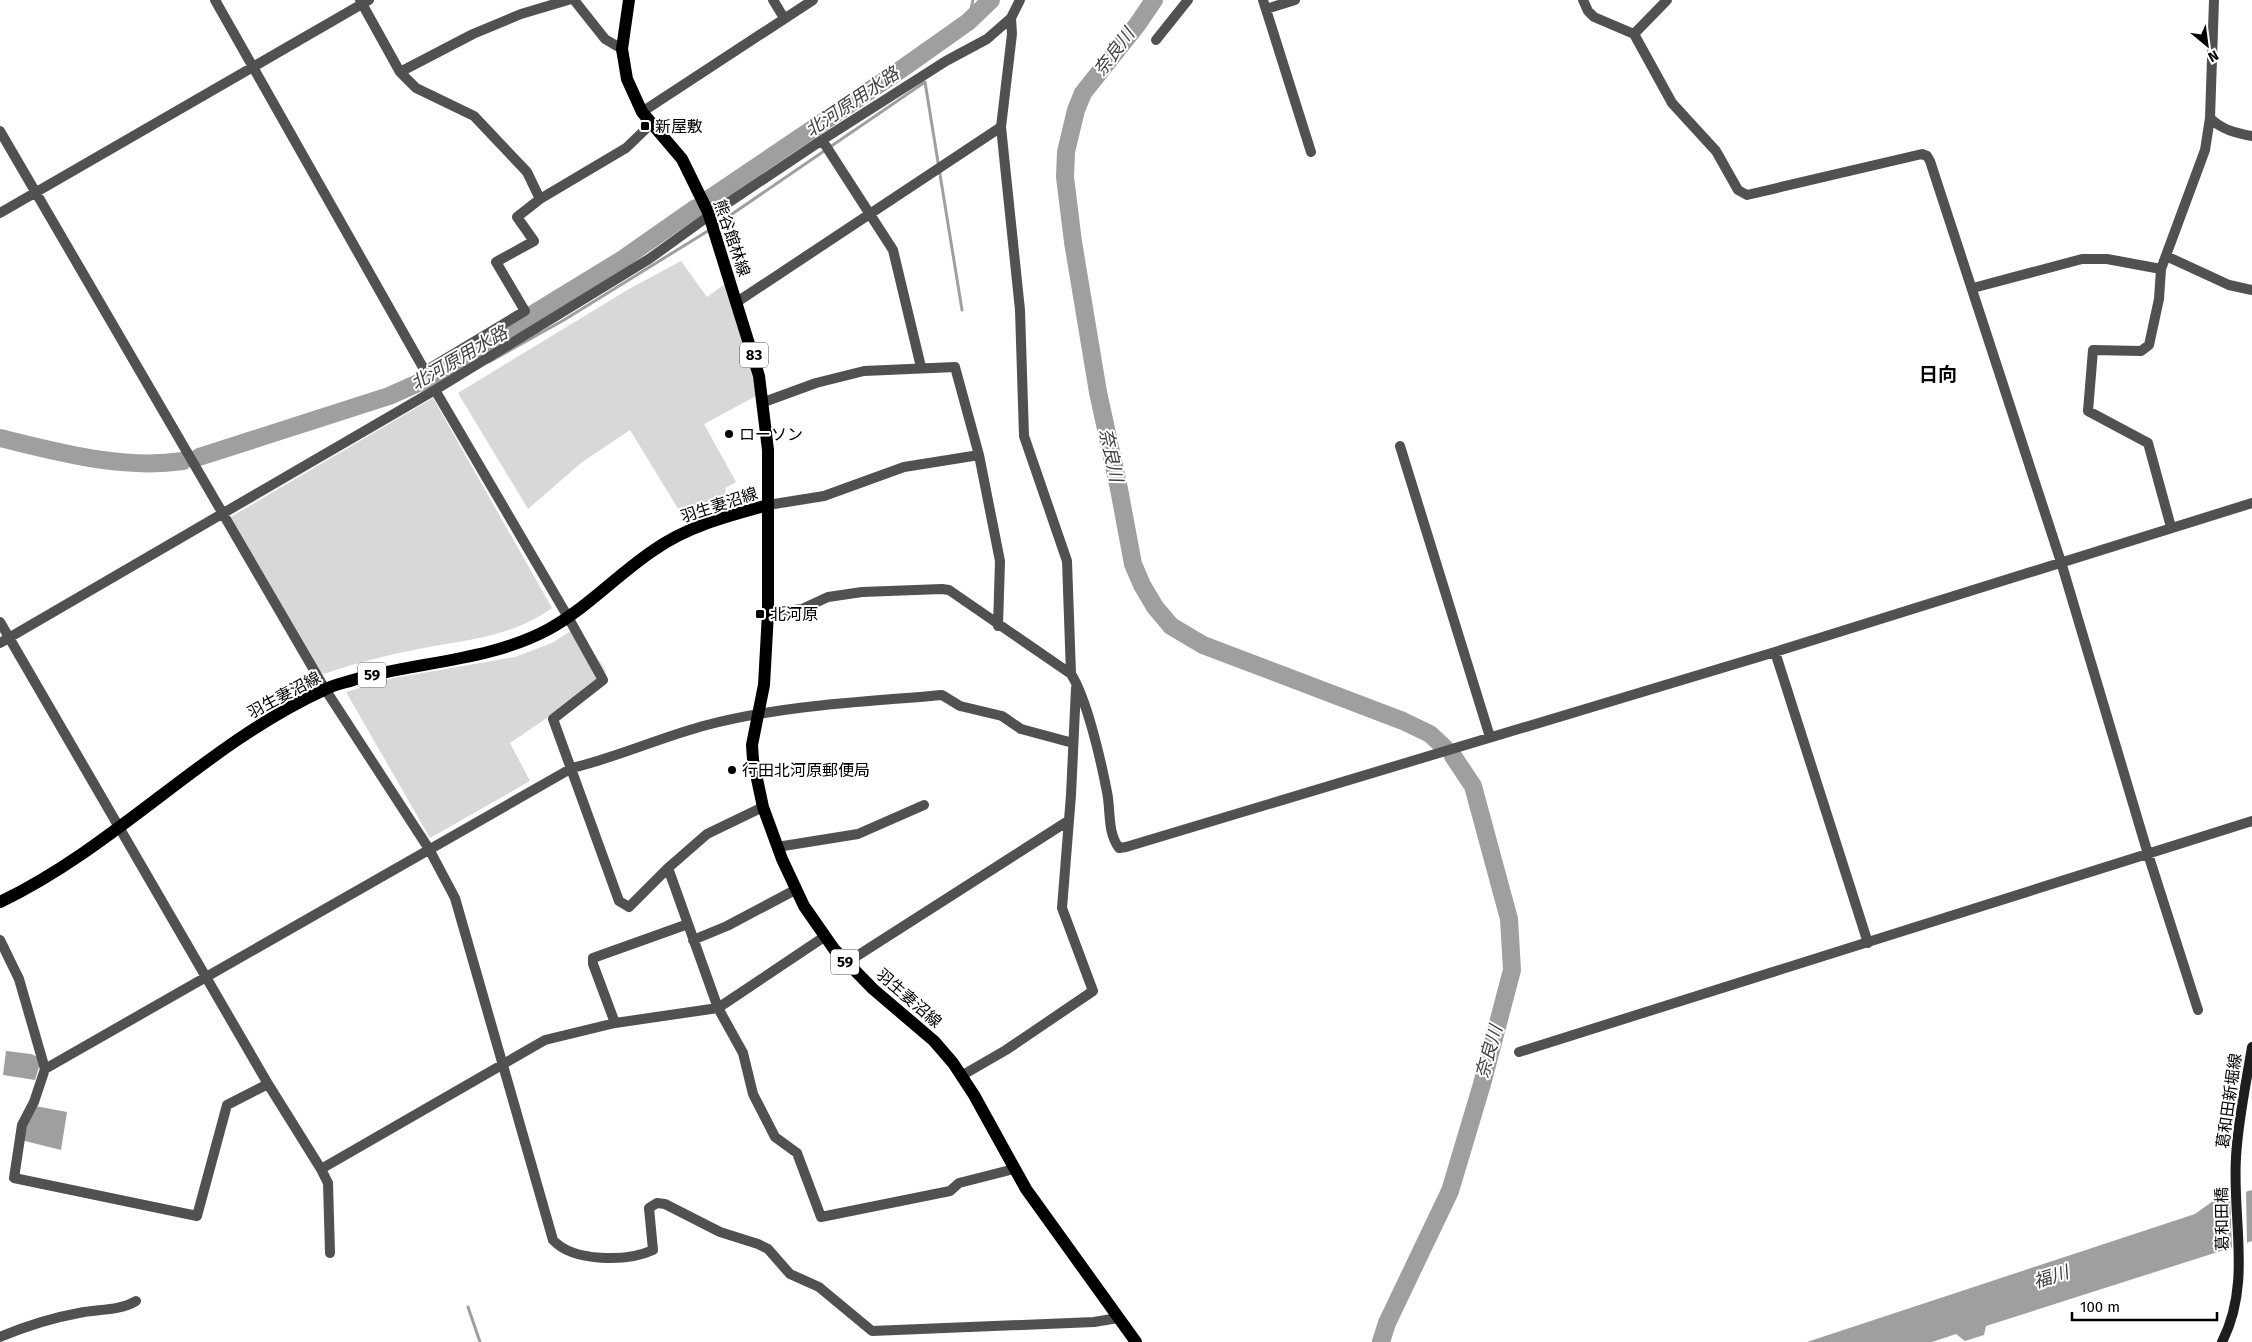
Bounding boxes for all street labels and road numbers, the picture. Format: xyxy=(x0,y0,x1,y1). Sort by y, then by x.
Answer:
street label: 熊谷館林線 xyxy=(710,197,754,279)
road number: 83 xyxy=(740,342,768,368)
street label: 羽生妻沼線 xyxy=(678,484,760,526)
road number: 59 xyxy=(358,662,386,688)
street label: 羽生妻沼線 xyxy=(244,668,324,722)
road number: 59 xyxy=(831,950,859,974)
street label: 羽生妻沼線 xyxy=(873,965,945,1031)
street label: 葛和田新堀線 xyxy=(2213,1052,2245,1150)
street label: 葛和田橋 xyxy=(2212,1187,2232,1251)

